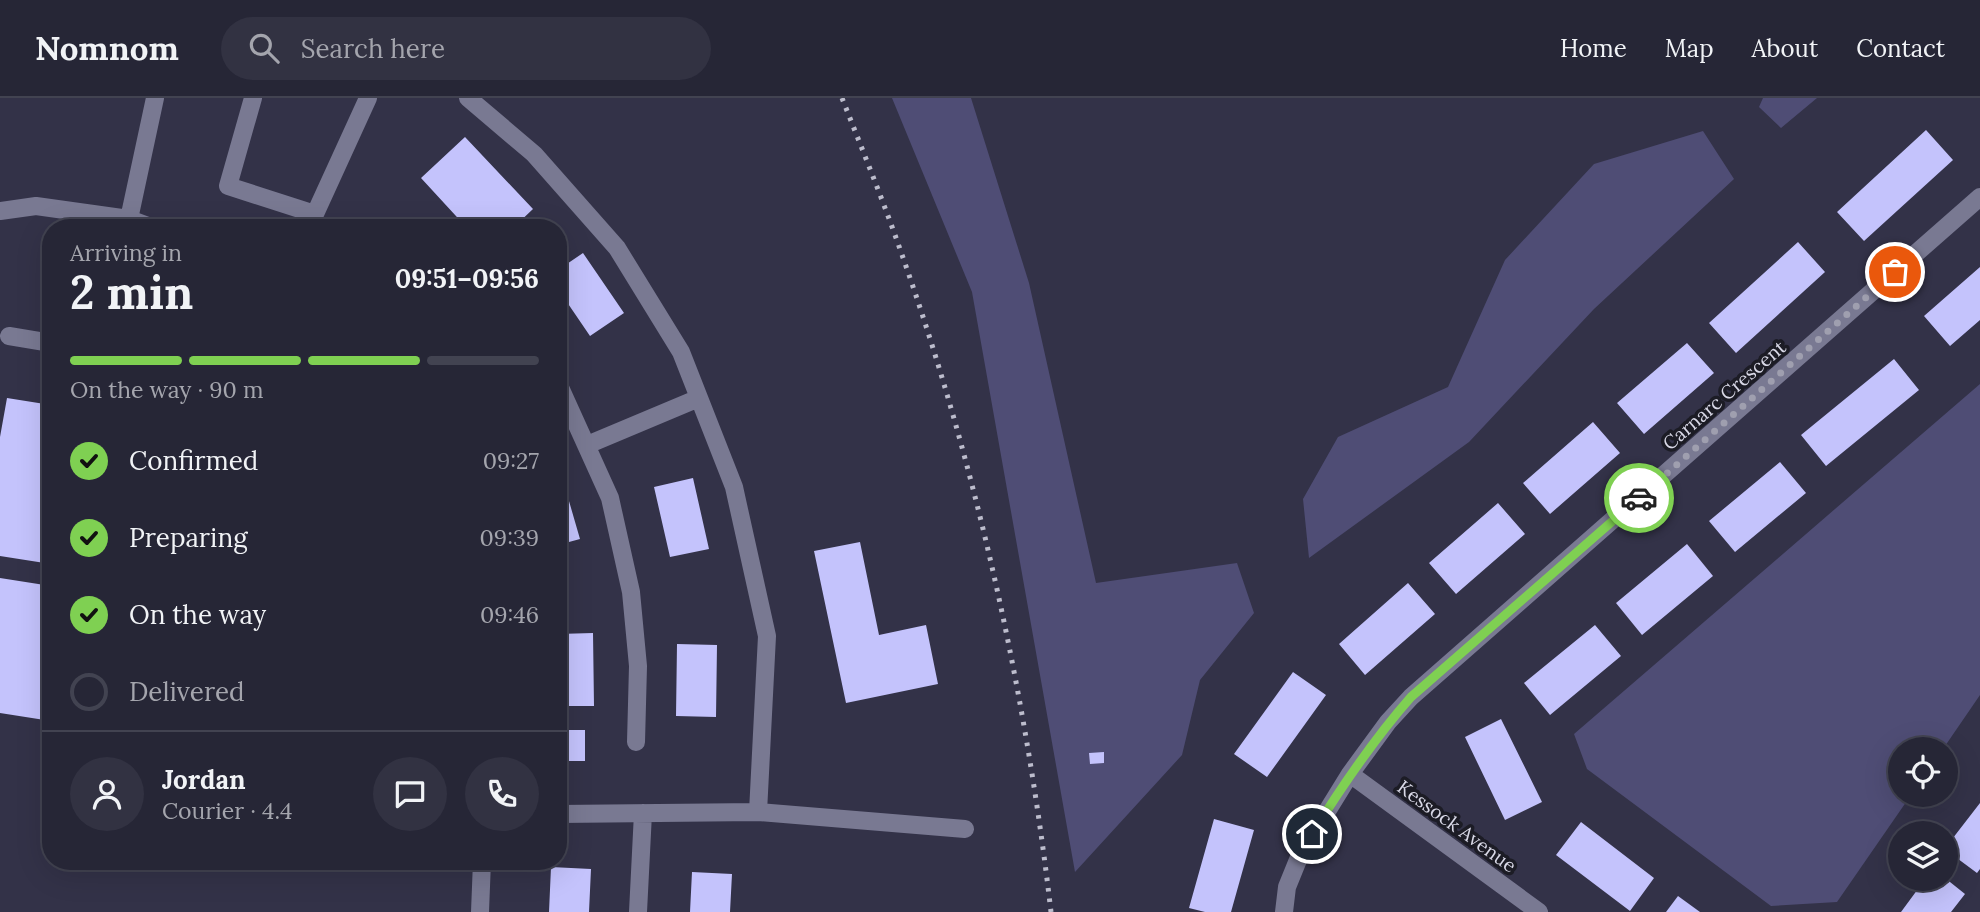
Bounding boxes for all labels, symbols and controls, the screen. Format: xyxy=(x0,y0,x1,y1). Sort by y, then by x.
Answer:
search box xyxy=(221,17,711,80)
text: Nomnom xyxy=(35,27,179,69)
icon: search xyxy=(245,29,283,67)
text: Search here xyxy=(301,32,445,65)
text: Home xyxy=(1560,33,1627,64)
text: Map xyxy=(1665,33,1714,64)
text: About xyxy=(1752,33,1818,64)
text: Contact xyxy=(1856,33,1945,64)
text: Arriving in xyxy=(70,238,182,267)
pin xyxy=(1865,242,1925,302)
icon: bag xyxy=(1876,253,1914,291)
text: 09:51–09:56 xyxy=(395,262,539,295)
text: 2 min xyxy=(70,263,193,322)
street label: Carnarc Crescent xyxy=(1658,335,1791,455)
text: On the way · 90 m xyxy=(70,375,263,404)
icon: check xyxy=(70,442,108,480)
text: Confirmed xyxy=(129,444,258,477)
text: 09:27 xyxy=(483,446,539,475)
courier xyxy=(1604,463,1674,533)
icon: car xyxy=(1620,479,1658,517)
icon: check xyxy=(70,519,108,557)
text: Preparing xyxy=(129,521,248,554)
text: 09:39 xyxy=(480,523,539,552)
icon: check xyxy=(70,596,108,634)
text: On the way xyxy=(129,598,266,631)
text: 09:46 xyxy=(480,600,539,629)
text: Delivered xyxy=(129,675,245,708)
map controls xyxy=(1888,737,1958,891)
button: locate xyxy=(1888,737,1958,807)
button: person xyxy=(70,757,144,831)
button: chat xyxy=(373,757,447,831)
button: phone xyxy=(465,757,539,831)
text: Jordan xyxy=(162,763,246,796)
street label: Kessock Avenue xyxy=(1393,775,1521,877)
text: Courier · 4.4 xyxy=(162,796,293,825)
pin xyxy=(1282,804,1342,864)
icon: home xyxy=(1293,815,1331,853)
button: layers xyxy=(1888,821,1958,891)

